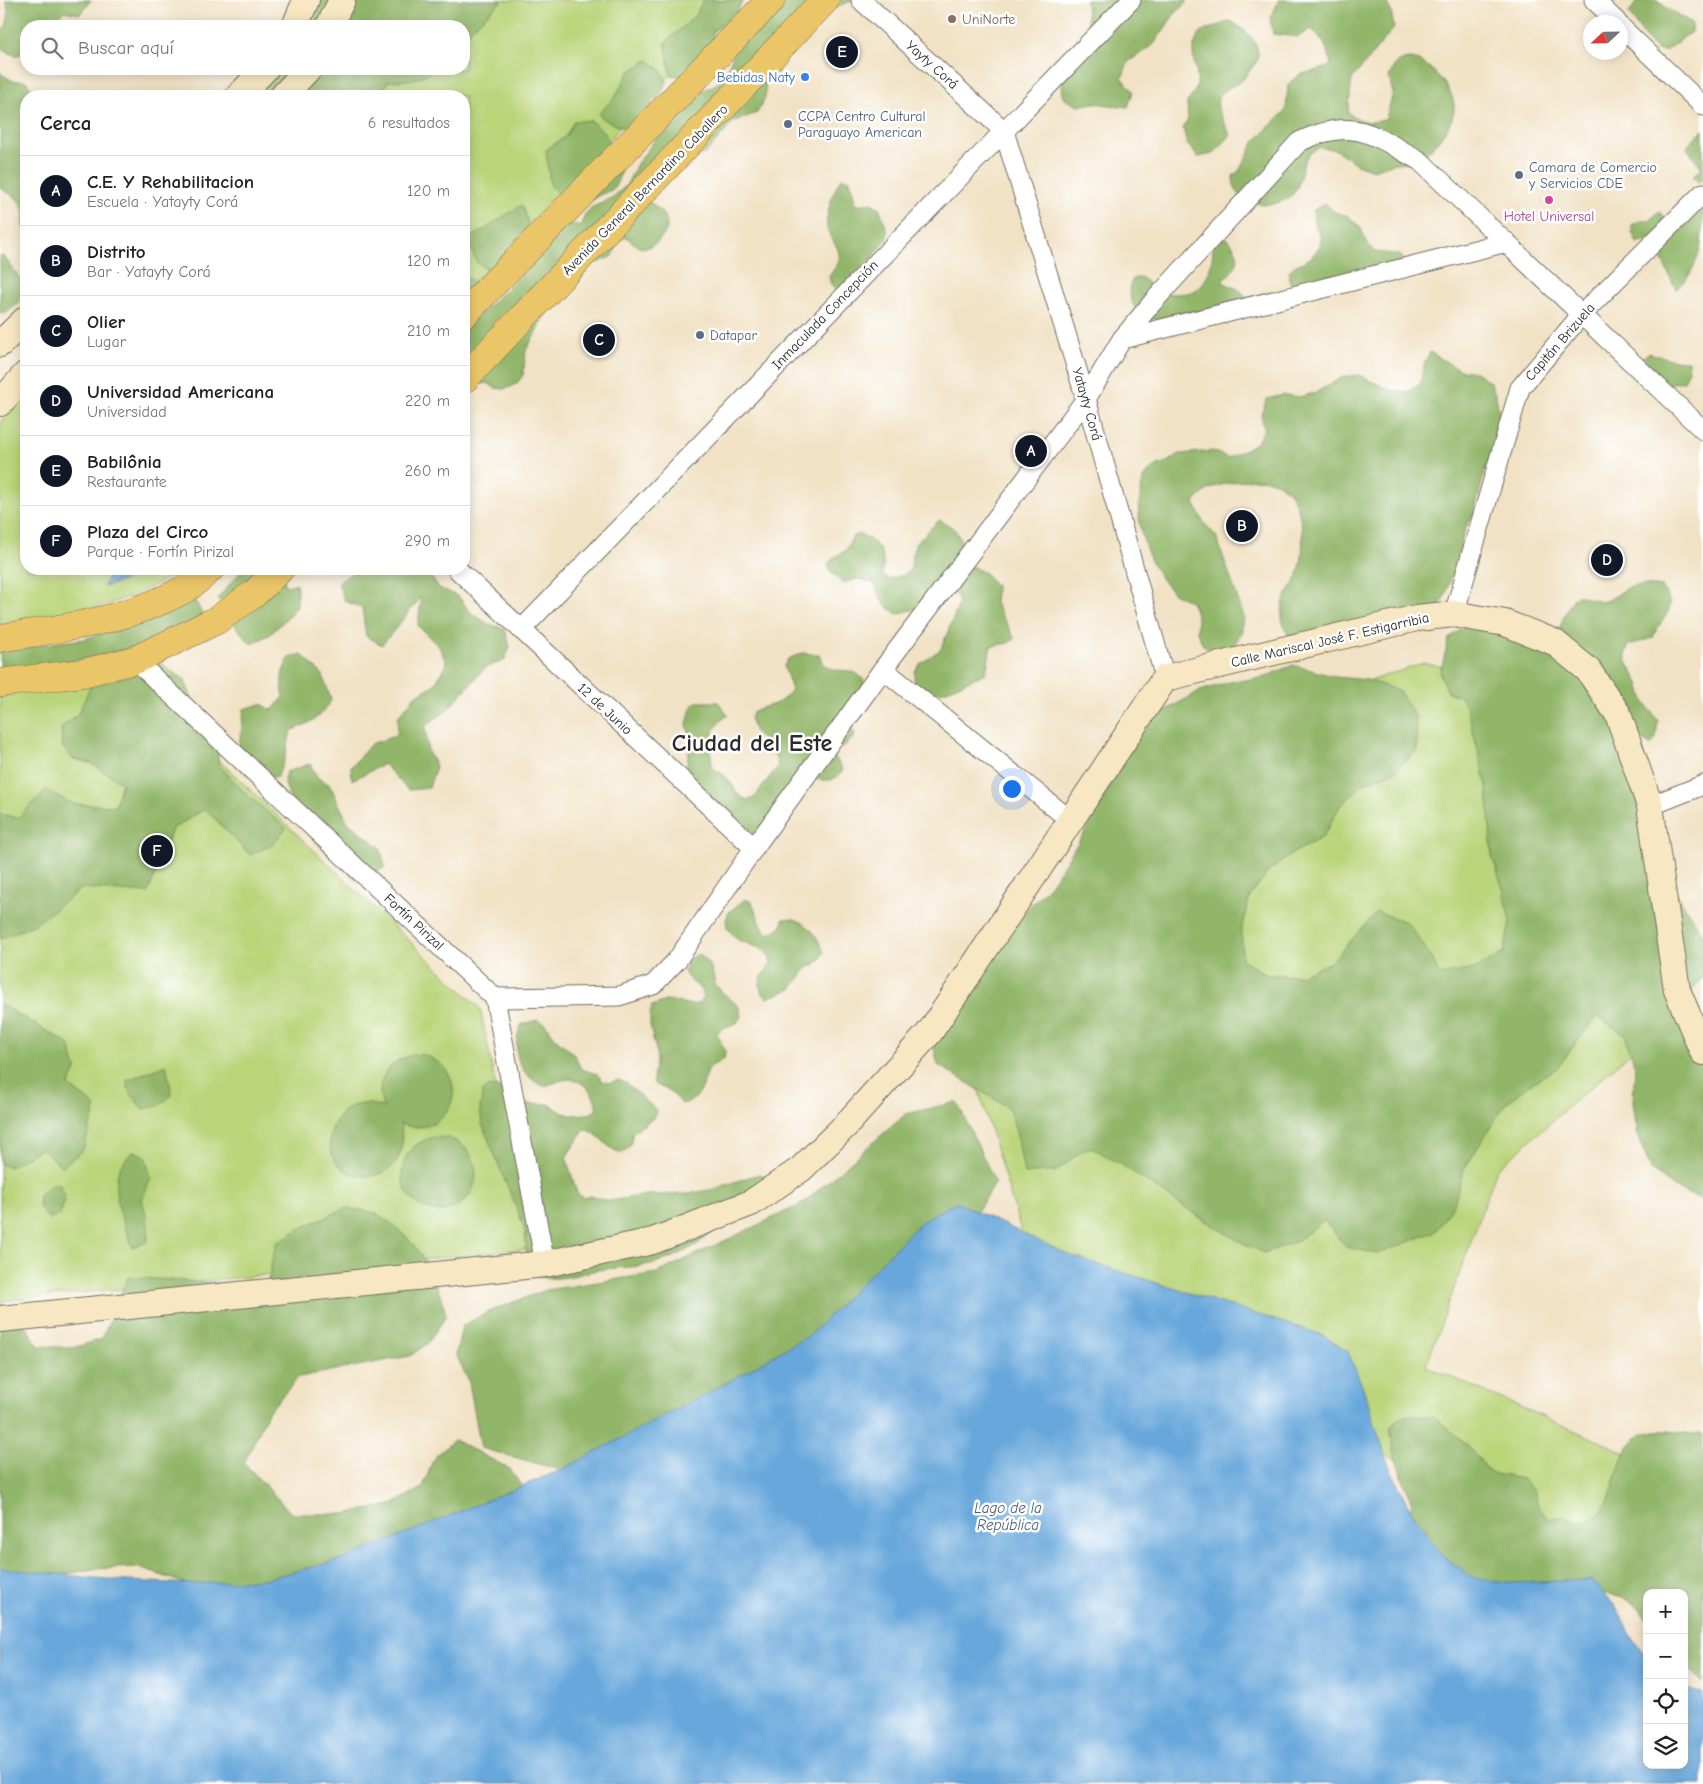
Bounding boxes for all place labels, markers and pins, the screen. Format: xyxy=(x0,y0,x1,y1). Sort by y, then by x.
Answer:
place label: UniNorte xyxy=(962,11,1015,28)
marker: UniNorte xyxy=(946,13,958,25)
pin: E xyxy=(826,33,858,71)
place label: Bebidas Naty xyxy=(717,69,796,86)
marker: Bebidas Naty xyxy=(799,71,811,83)
place label: CCPA Centro Cultural Paraguayo American xyxy=(798,108,926,141)
marker: CCPA Centro Cultural Paraguayo American xyxy=(782,118,794,130)
place label: Camara de Comercio y Servicios CDE xyxy=(1528,159,1657,192)
marker: Camara de Comercio y Servicios CDE xyxy=(1513,169,1525,181)
marker: Hotel Universal xyxy=(1543,194,1555,206)
place label: Hotel Universal xyxy=(1504,208,1594,225)
pin: C xyxy=(583,321,615,359)
place label: Datapar xyxy=(710,327,758,344)
marker: Datapar xyxy=(694,329,706,341)
pin: A xyxy=(1015,432,1047,470)
pin: B xyxy=(1226,507,1258,545)
pin: D xyxy=(1591,541,1623,579)
pin: F xyxy=(141,832,173,870)

